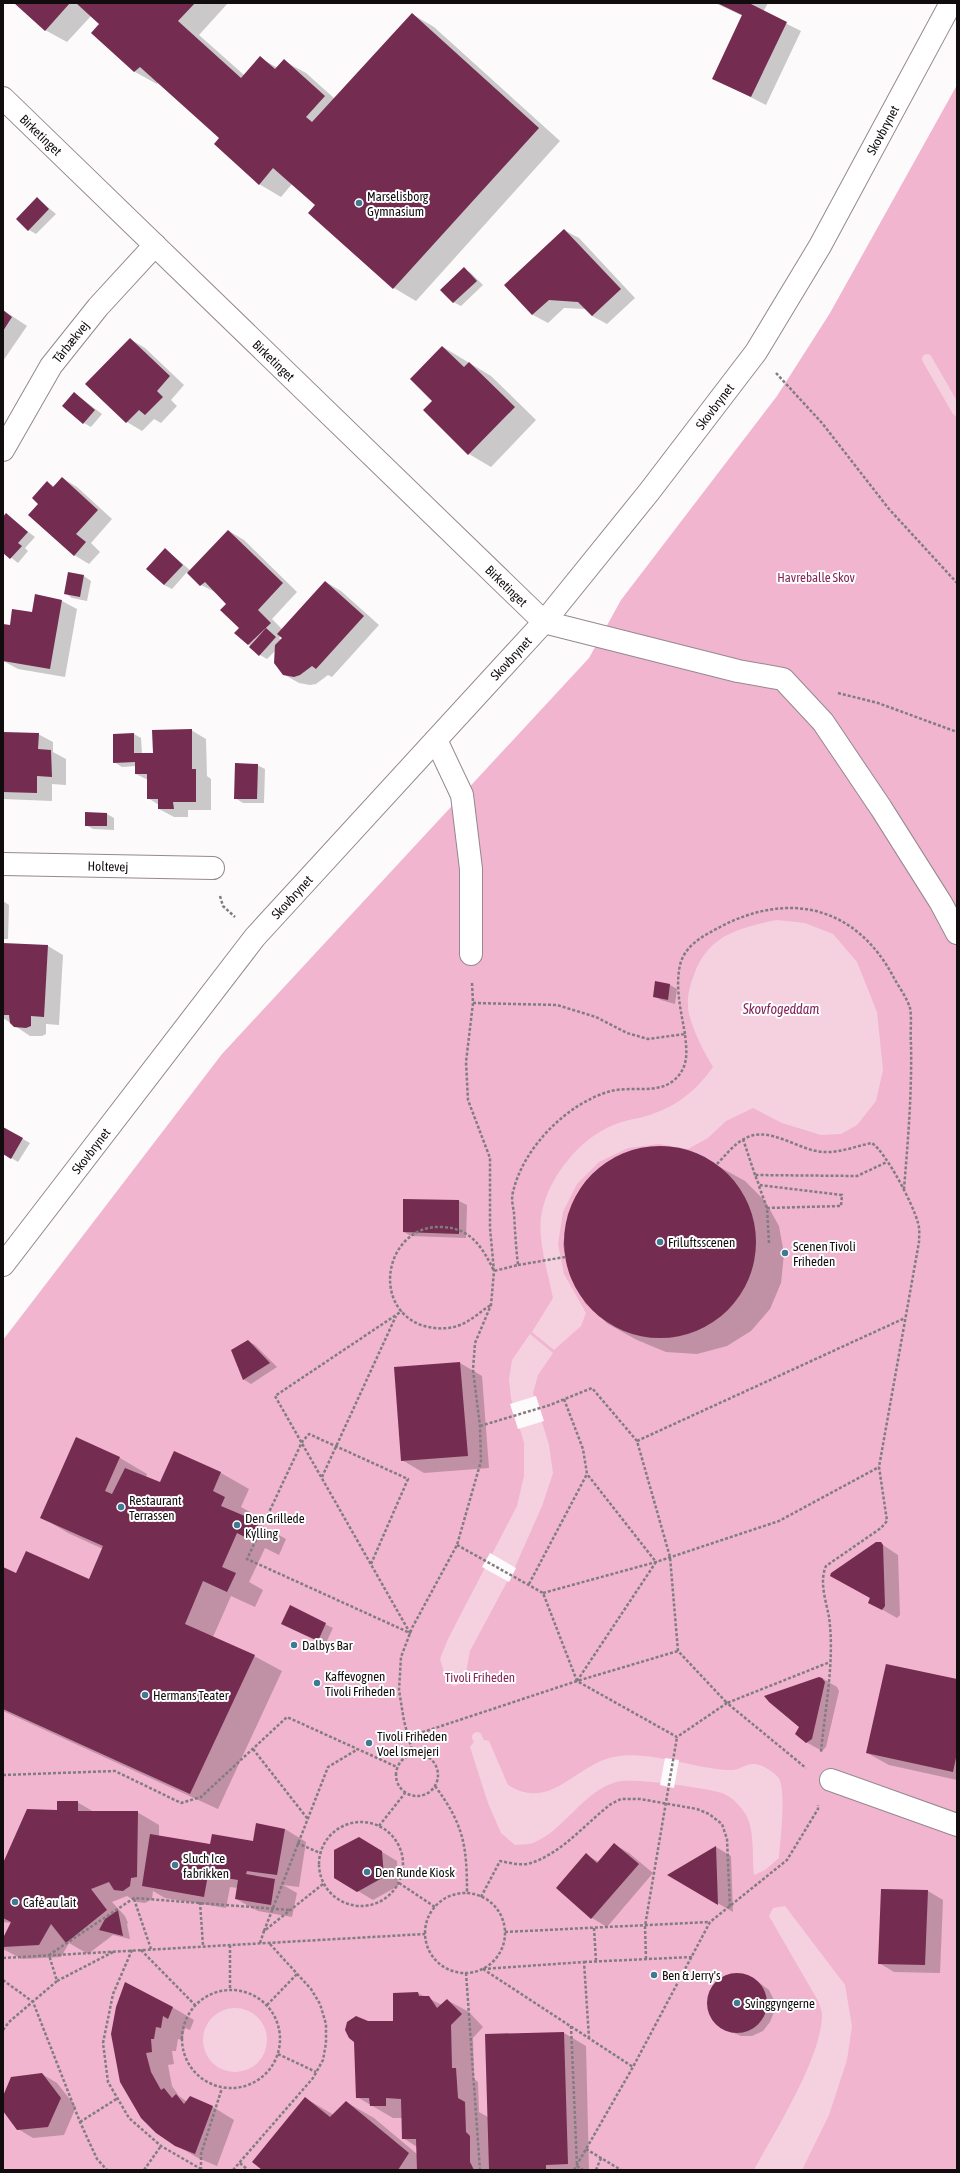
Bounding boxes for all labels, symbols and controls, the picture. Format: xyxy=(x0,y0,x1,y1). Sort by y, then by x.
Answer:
street label: Skovbrynet xyxy=(863,103,902,157)
street label: Birketinget xyxy=(17,111,65,159)
place label: Marselisborg Gymnasium xyxy=(367,189,429,219)
marker: Marselisborg Gymnasium xyxy=(354,198,364,208)
street label: Tårbækvej xyxy=(49,318,92,365)
street label: Birketinget xyxy=(250,337,298,384)
street label: Skovbrynet xyxy=(692,380,737,432)
street label: Birketinget xyxy=(482,562,531,610)
park label: Havreballe Skov xyxy=(777,570,855,585)
street label: Skovbrynet xyxy=(487,633,535,683)
street label: Holtevej xyxy=(87,858,128,874)
street label: Skovbrynet xyxy=(268,872,316,922)
water label: Skovfogeddam xyxy=(742,1001,819,1017)
street label: Skovbrynet xyxy=(68,1125,113,1177)
place label: Friluftsscenen xyxy=(668,1235,735,1250)
marker: Friluftsscenen xyxy=(655,1237,665,1247)
place label: Scenen Tivoli Friheden xyxy=(793,1239,856,1269)
marker: Scenen Tivoli Friheden xyxy=(780,1248,790,1258)
place label: Restaurant Terrassen xyxy=(129,1493,182,1523)
marker: Restaurant Terrassen xyxy=(116,1502,126,1512)
place label: Den Grillede Kylling xyxy=(245,1511,305,1541)
marker: Den Grillede Kylling xyxy=(232,1520,242,1530)
place label: Dalbys Bar xyxy=(302,1638,353,1653)
marker: Dalbys Bar xyxy=(289,1640,299,1650)
place label: Kaffevognen Tivoli Friheden xyxy=(325,1669,395,1699)
park label: Tivoli Friheden xyxy=(445,1670,515,1685)
marker: Kaffevognen Tivoli Friheden xyxy=(312,1678,322,1688)
place label: Hermans Teater xyxy=(153,1688,229,1703)
marker: Hermans Teater xyxy=(140,1690,150,1700)
place label: Tivoli Friheden Voel Ismejeri xyxy=(377,1729,447,1759)
marker: Tivoli Friheden Voel Ismejeri xyxy=(364,1738,374,1748)
place label: Sluch Ice fabrikken xyxy=(183,1851,229,1881)
marker: Sluch Ice fabrikken xyxy=(170,1860,180,1870)
place label: Den Runde Kiosk xyxy=(375,1865,455,1880)
marker: Den Runde Kiosk xyxy=(362,1867,372,1877)
place label: Café au lait xyxy=(23,1895,77,1910)
marker: Café au lait xyxy=(10,1897,20,1907)
place label: Ben & Jerry's xyxy=(662,1968,721,1983)
marker: Ben & Jerry's xyxy=(649,1970,659,1980)
place label: Svinggyngerne xyxy=(745,1996,815,2011)
marker: Svinggyngerne xyxy=(732,1998,742,2008)

